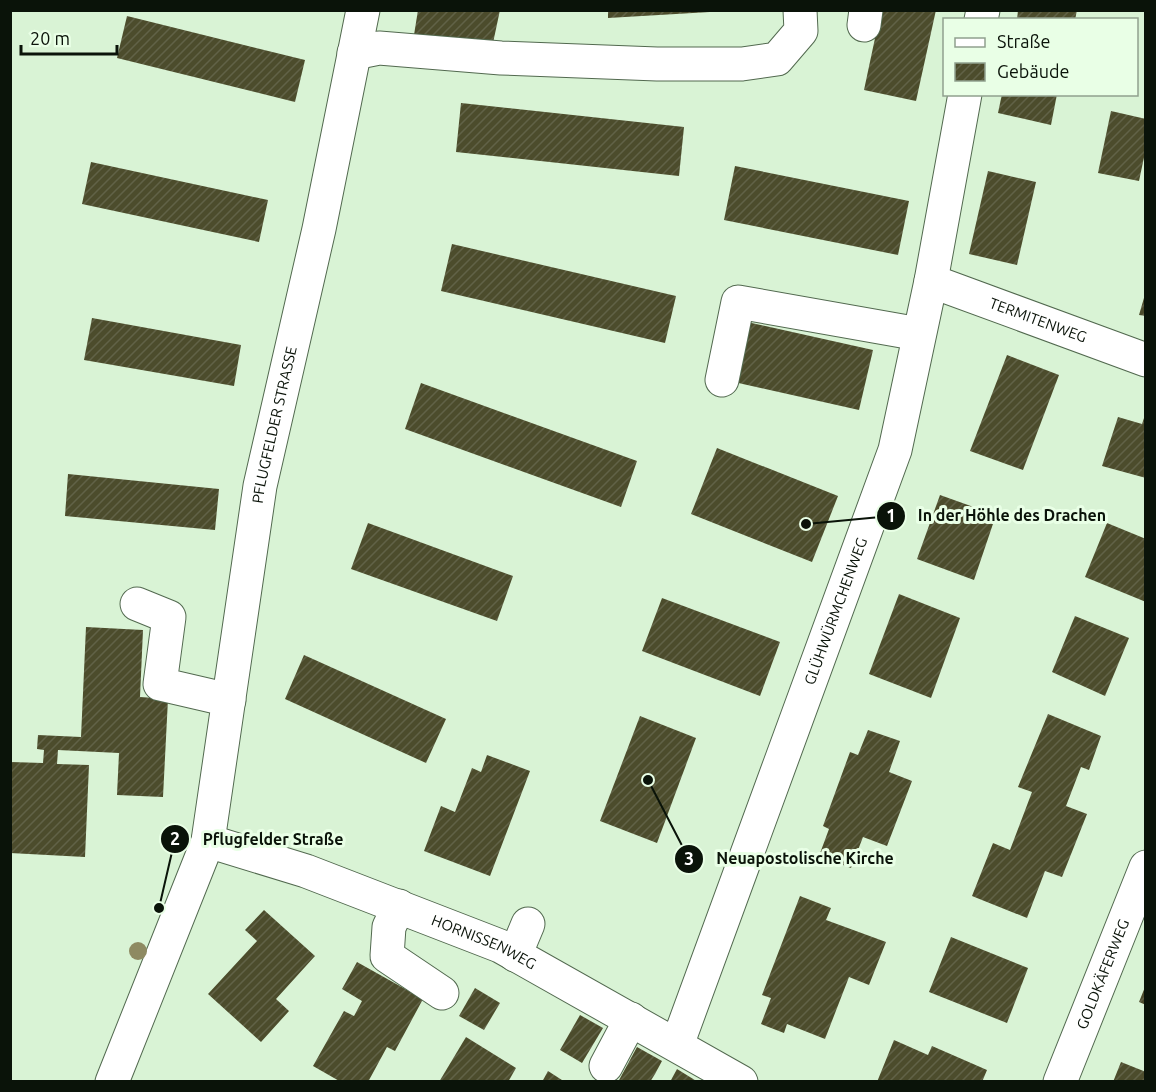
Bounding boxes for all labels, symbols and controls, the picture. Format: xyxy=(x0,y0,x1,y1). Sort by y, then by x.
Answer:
scale bar xyxy=(21,18,117,56)
legend xyxy=(943,18,1138,96)
text: 20 m xyxy=(30,28,70,48)
text: Straße xyxy=(997,31,1050,51)
text: Gebäude xyxy=(997,61,1069,81)
street label: TERMITENWEG xyxy=(987,294,1089,346)
street label: PFLUGFELDER STRASSE xyxy=(249,345,300,504)
callout: In der Höhle des Drachen xyxy=(876,499,1118,533)
text: 1 xyxy=(886,505,896,525)
text: In der Höhle des Drachen xyxy=(918,506,1106,524)
street label: GLÜHWÜRMCHENWEG xyxy=(801,535,870,687)
callout: Pflugfelder Straße xyxy=(160,822,355,856)
text: 2 xyxy=(170,828,180,848)
text: Pflugfelder Straße xyxy=(203,830,343,848)
callout: Neuapostolische Kirche xyxy=(674,842,906,876)
text: 3 xyxy=(684,848,694,868)
text: Neuapostolische Kirche xyxy=(716,849,894,867)
street label: HORNISSENWEG xyxy=(429,911,539,973)
street label: GOLDKÄFERWEG xyxy=(1073,917,1132,1032)

